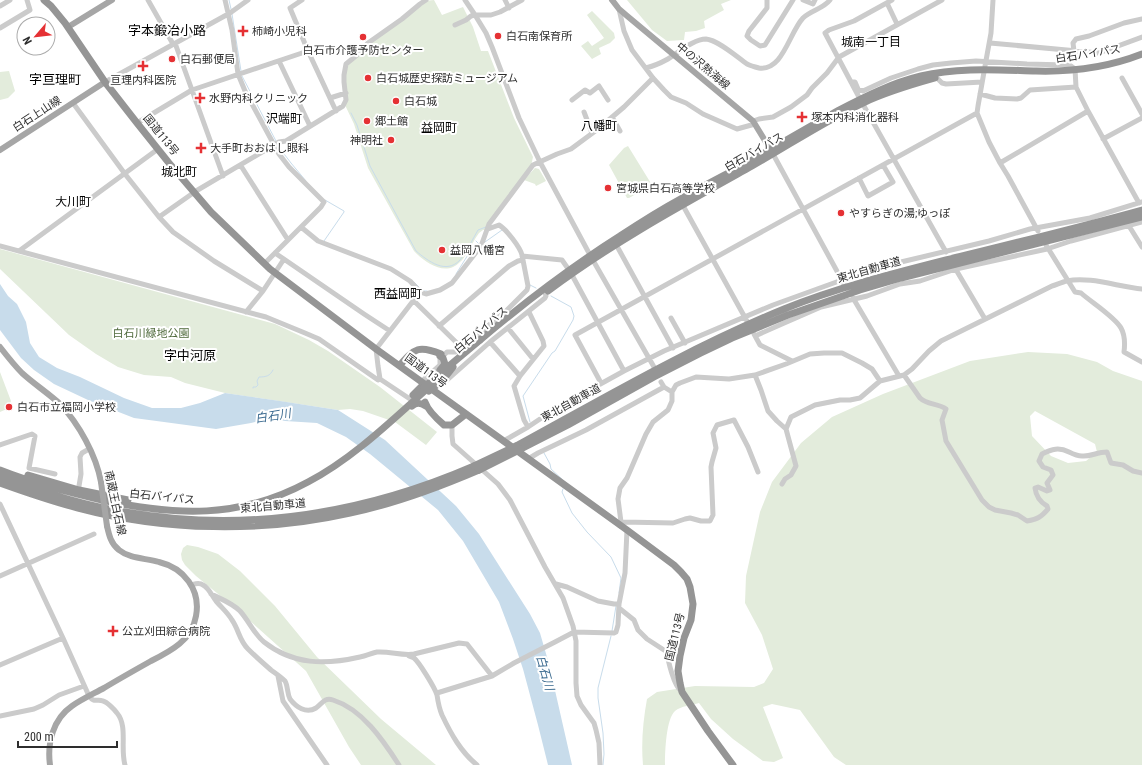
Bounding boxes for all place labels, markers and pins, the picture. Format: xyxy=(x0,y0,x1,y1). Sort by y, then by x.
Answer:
marker: 柿崎小児科 xyxy=(237,25,249,37)
place label: 柿崎小児科 xyxy=(252,25,307,38)
place label: 白石南保育所 xyxy=(506,30,573,43)
marker: 白石南保育所 xyxy=(493,31,503,41)
marker: 白石市介護予防センター xyxy=(358,32,368,42)
place label: 白石市介護予防センター xyxy=(303,44,424,57)
place label: 白石郵便局 xyxy=(180,53,235,66)
marker: 白石郵便局 xyxy=(167,54,177,64)
marker: 亘理内科医院 xyxy=(137,60,149,72)
place label: 白石城歴史探訪ミュージアム xyxy=(376,72,518,85)
marker: 白石城歴史探訪ミュージアム xyxy=(363,73,373,83)
place label: 亘理内科医院 xyxy=(110,74,176,87)
marker: 水野内科クリニック xyxy=(194,92,206,104)
place label: 水野内科クリニック xyxy=(209,92,308,105)
place label: 白石城 xyxy=(404,95,437,108)
marker: 白石城 xyxy=(391,96,401,106)
marker: 塚本内科消化器科 xyxy=(796,111,808,123)
place label: 塚本内科消化器科 xyxy=(811,111,899,124)
place label: 郷土館 xyxy=(375,115,408,128)
marker: 郷土館 xyxy=(362,116,372,126)
place label: 神明社 xyxy=(350,134,383,147)
marker: 神明社 xyxy=(386,135,396,145)
marker: 大手町おおはし眼科 xyxy=(195,142,207,154)
place label: 大手町おおはし眼科 xyxy=(210,142,309,155)
place label: 宮城県白石高等学校 xyxy=(616,182,715,195)
marker: 宮城県白石高等学校 xyxy=(603,183,613,193)
place label: やすらぎの湯;ゆっぽ xyxy=(849,207,950,220)
marker: やすらぎの湯;ゆっぽ xyxy=(836,208,846,218)
place label: 益岡八幡宮 xyxy=(450,244,505,257)
marker: 益岡八幡宮 xyxy=(437,245,447,255)
place label: 白石市立福岡小学校 xyxy=(17,401,116,414)
marker: 白石市立福岡小学校 xyxy=(4,402,14,412)
marker: 公立刈田綜合病院 xyxy=(107,625,119,637)
place label: 公立刈田綜合病院 xyxy=(122,625,210,638)

